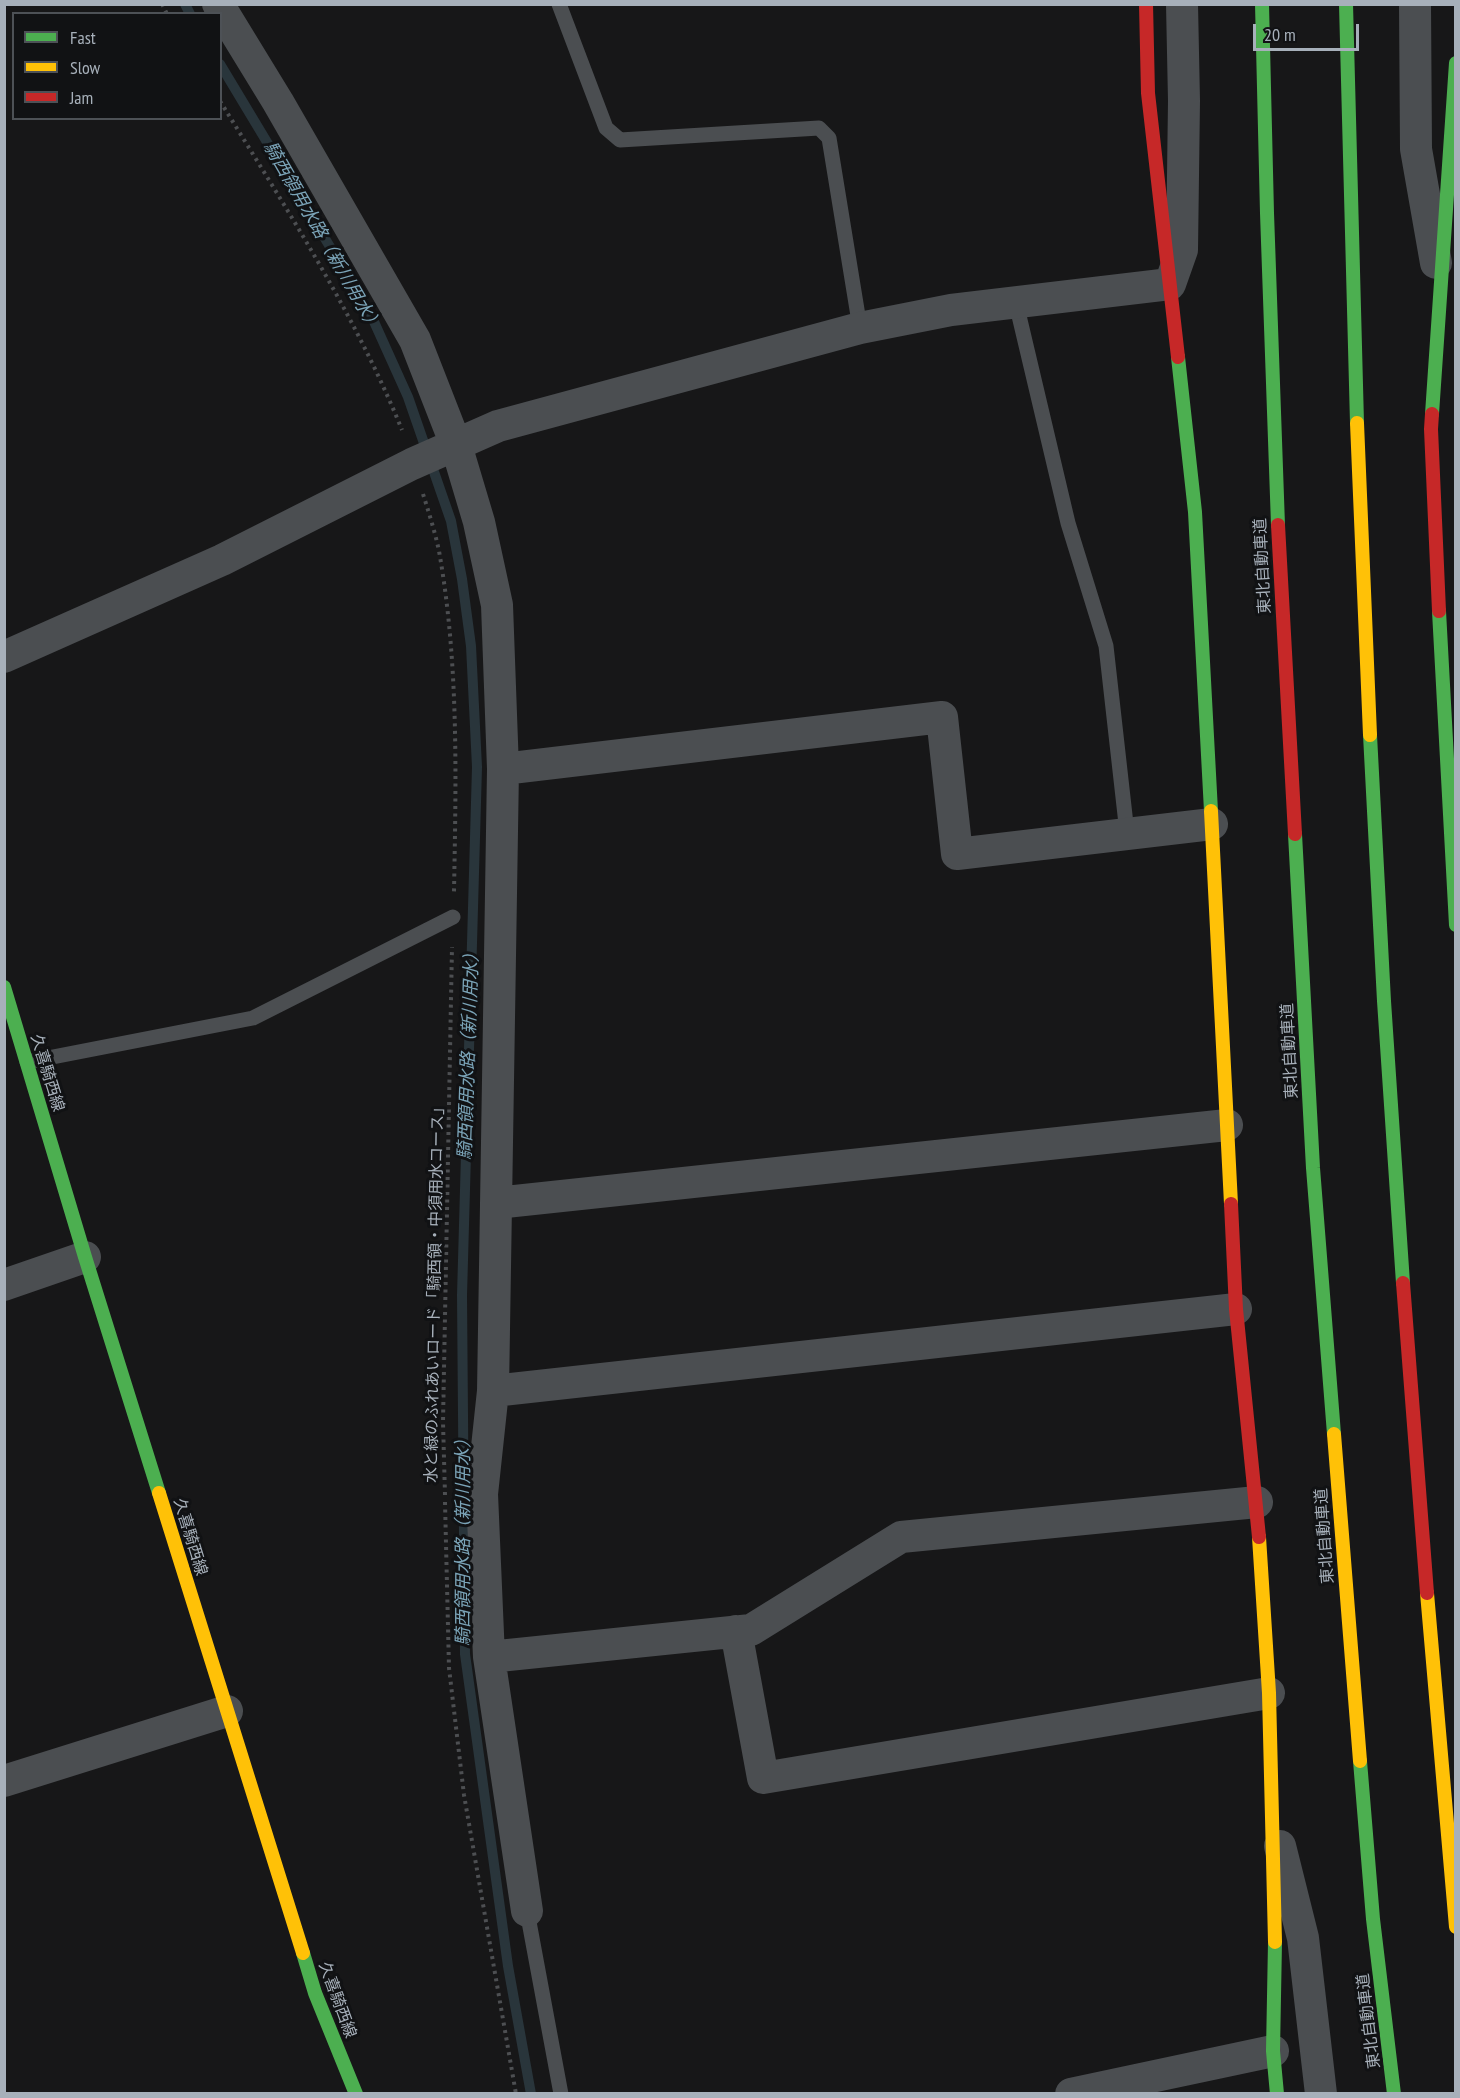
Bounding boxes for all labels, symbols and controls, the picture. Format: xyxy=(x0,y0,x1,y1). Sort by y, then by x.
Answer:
legend xyxy=(12,12,222,120)
scale bar xyxy=(1256,12,1362,50)
text: 20 m xyxy=(1264,23,1296,46)
text: Fast xyxy=(70,26,96,49)
text: Slow xyxy=(70,56,100,79)
text: Jam xyxy=(70,86,93,109)
water label: 騎西領用水路（新川用水） xyxy=(259,138,385,336)
street label: 東北自動車道 xyxy=(1251,518,1275,614)
water label: 騎西領用水路（新川用水） xyxy=(454,944,484,1160)
street label: 東北自動車道 xyxy=(1278,1003,1302,1099)
street label: 久喜騎西線 xyxy=(26,1032,68,1114)
street label: 水と緑のふれあいロード「騎西領・中須用水コース」 xyxy=(422,1099,448,1483)
water label: 騎西領用水路（新川用水） xyxy=(453,1430,475,1646)
street label: 東北自動車道 xyxy=(1312,1487,1338,1585)
street label: 久喜騎西線 xyxy=(169,1496,211,1578)
street label: 久喜騎西線 xyxy=(314,1959,360,2041)
street label: 東北自動車道 xyxy=(1354,1972,1384,2070)

